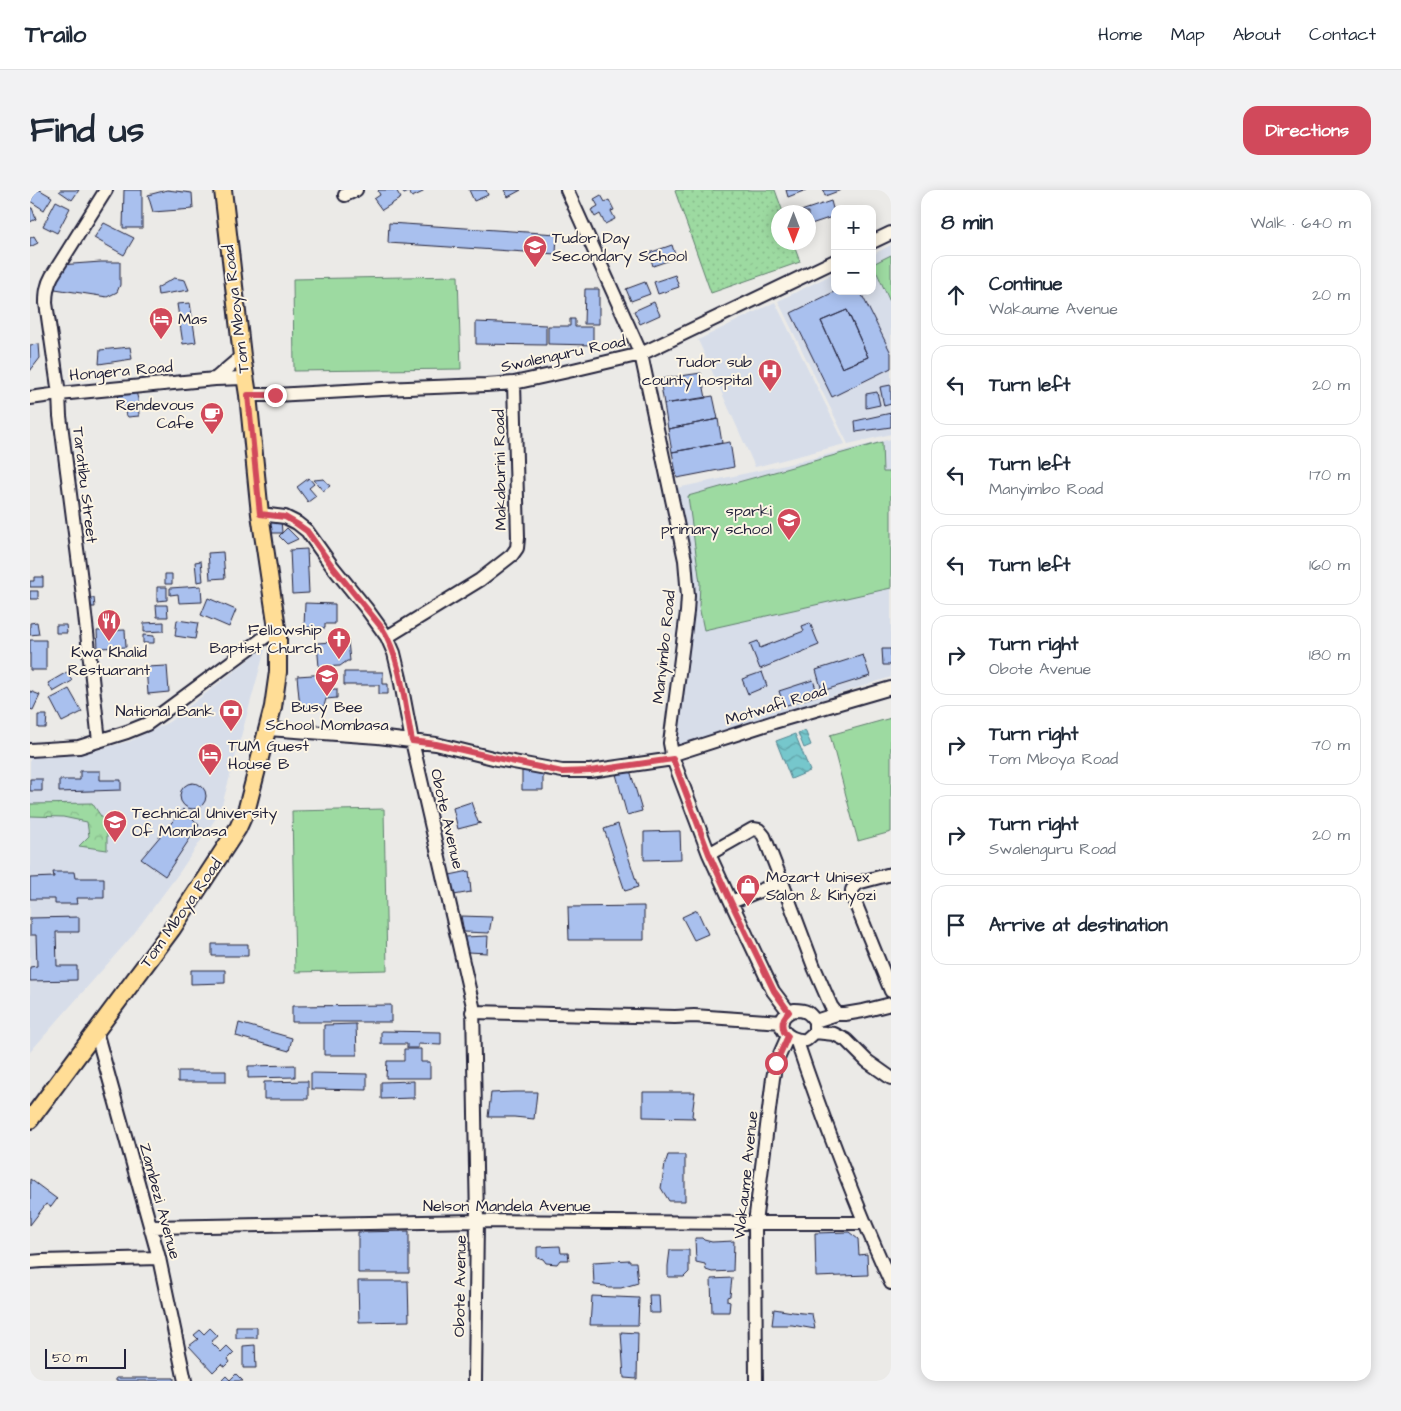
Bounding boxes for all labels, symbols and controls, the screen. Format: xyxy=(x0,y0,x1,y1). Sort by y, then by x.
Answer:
text: Trailo xyxy=(25,18,86,52)
text: Home xyxy=(1098,22,1143,47)
text: Map xyxy=(1171,22,1205,47)
text: About xyxy=(1233,22,1281,47)
text: Contact xyxy=(1309,22,1376,47)
text: Find us xyxy=(30,106,144,155)
button: Directions xyxy=(1243,106,1371,155)
north arrow xyxy=(771,205,816,250)
map controls xyxy=(831,205,876,295)
button: + xyxy=(831,205,876,250)
text: 8 min xyxy=(941,208,993,237)
text: Walk · 640 m xyxy=(1251,212,1351,234)
place label: Tudor Day Secondary School xyxy=(552,227,687,268)
school or university icon: Tudor Day Secondary School xyxy=(522,234,548,268)
street label: Tom Mboya Road xyxy=(217,243,256,374)
button: − xyxy=(831,250,876,295)
text: Continue xyxy=(989,271,1063,298)
icon: ahead xyxy=(942,281,970,309)
text: 20 m xyxy=(1312,284,1350,306)
text: Wakaume Avenue xyxy=(989,298,1118,320)
hotel icon: Mas xyxy=(148,306,174,340)
place label: Mas xyxy=(178,308,207,330)
street label: Swalenguru Road xyxy=(499,330,628,379)
place label: Tudor sub county hospital xyxy=(642,351,752,392)
street label: Hongera Road xyxy=(68,356,174,387)
hospital icon: Tudor sub county hospital xyxy=(757,358,783,392)
icon: left xyxy=(942,371,970,399)
text: Turn left xyxy=(989,372,1070,399)
text: 20 m xyxy=(1312,374,1350,396)
route end xyxy=(264,384,287,407)
place label: Rendevous Cafe xyxy=(116,394,194,434)
cafe icon: Rendevous Cafe xyxy=(199,401,225,435)
street label: Makaburini Road xyxy=(488,409,512,531)
street label: Taratibu Street xyxy=(67,426,103,545)
text: Turn left xyxy=(989,451,1070,478)
icon: left xyxy=(942,461,970,489)
text: 170 m xyxy=(1309,464,1350,486)
text: Manyimbo Road xyxy=(989,478,1103,500)
place label: sparki primary school xyxy=(661,500,773,541)
school or university icon: sparki primary school xyxy=(776,507,802,541)
icon: left xyxy=(942,551,970,579)
text: Turn left xyxy=(989,552,1070,579)
text: 160 m xyxy=(1309,554,1350,576)
street label: Manyimbo Road xyxy=(647,589,682,705)
restaurant icon: Kwa Khalid Restuarant xyxy=(96,608,122,642)
place label: Fellowship Baptist Church xyxy=(210,619,322,659)
church icon: Fellowship Baptist Church xyxy=(326,626,352,660)
text: Turn right xyxy=(989,631,1078,658)
place label: Kwa Khalid Restuarant xyxy=(68,641,151,681)
icon: right xyxy=(942,641,970,669)
text: 180 m xyxy=(1309,644,1350,666)
text: Obote Avenue xyxy=(989,658,1091,680)
school or university icon: Busy Bee School Mombasa xyxy=(314,663,340,697)
street label: Motwafi Road xyxy=(723,679,829,731)
place label: Busy Bee School Mombasa xyxy=(265,696,389,736)
bank icon: National Bank xyxy=(218,698,244,732)
place label: National Bank xyxy=(116,700,214,722)
text: Turn right xyxy=(989,721,1078,748)
icon: right xyxy=(942,731,970,759)
text: 70 m xyxy=(1311,734,1350,756)
place label: TUM Guest House B xyxy=(228,735,309,775)
hotel icon: TUM Guest House B xyxy=(197,742,223,776)
text: Tom Mboya Road xyxy=(989,748,1118,770)
street label: Obote Avenue xyxy=(425,767,469,872)
place label: Technical University Of Mombasa xyxy=(132,802,277,842)
school or university icon: Technical University Of Mombasa xyxy=(102,809,128,843)
text: Turn right xyxy=(989,811,1078,838)
icon: right xyxy=(942,821,970,849)
text: 20 m xyxy=(1312,824,1350,846)
text: Swalenguru Road xyxy=(989,838,1116,860)
street label: Tom Mboya Road xyxy=(135,854,228,973)
place label: Mozart Unisex Salon & Kinyozi xyxy=(766,866,876,907)
shop icon: Mozart Unisex Salon & Kinyozi xyxy=(735,873,761,907)
icon: arrive xyxy=(942,911,970,939)
text: Arrive at destination xyxy=(989,912,1168,939)
route start xyxy=(765,1052,788,1075)
street label: Wakaume Avenue xyxy=(728,1109,764,1240)
street label: Zambezi Avenue xyxy=(134,1140,186,1262)
street label: Nelson Mandela Avenue xyxy=(423,1195,591,1217)
street label: Obote Avenue xyxy=(448,1234,472,1337)
scale bar xyxy=(45,1346,126,1369)
text: 50 m xyxy=(52,1348,87,1368)

